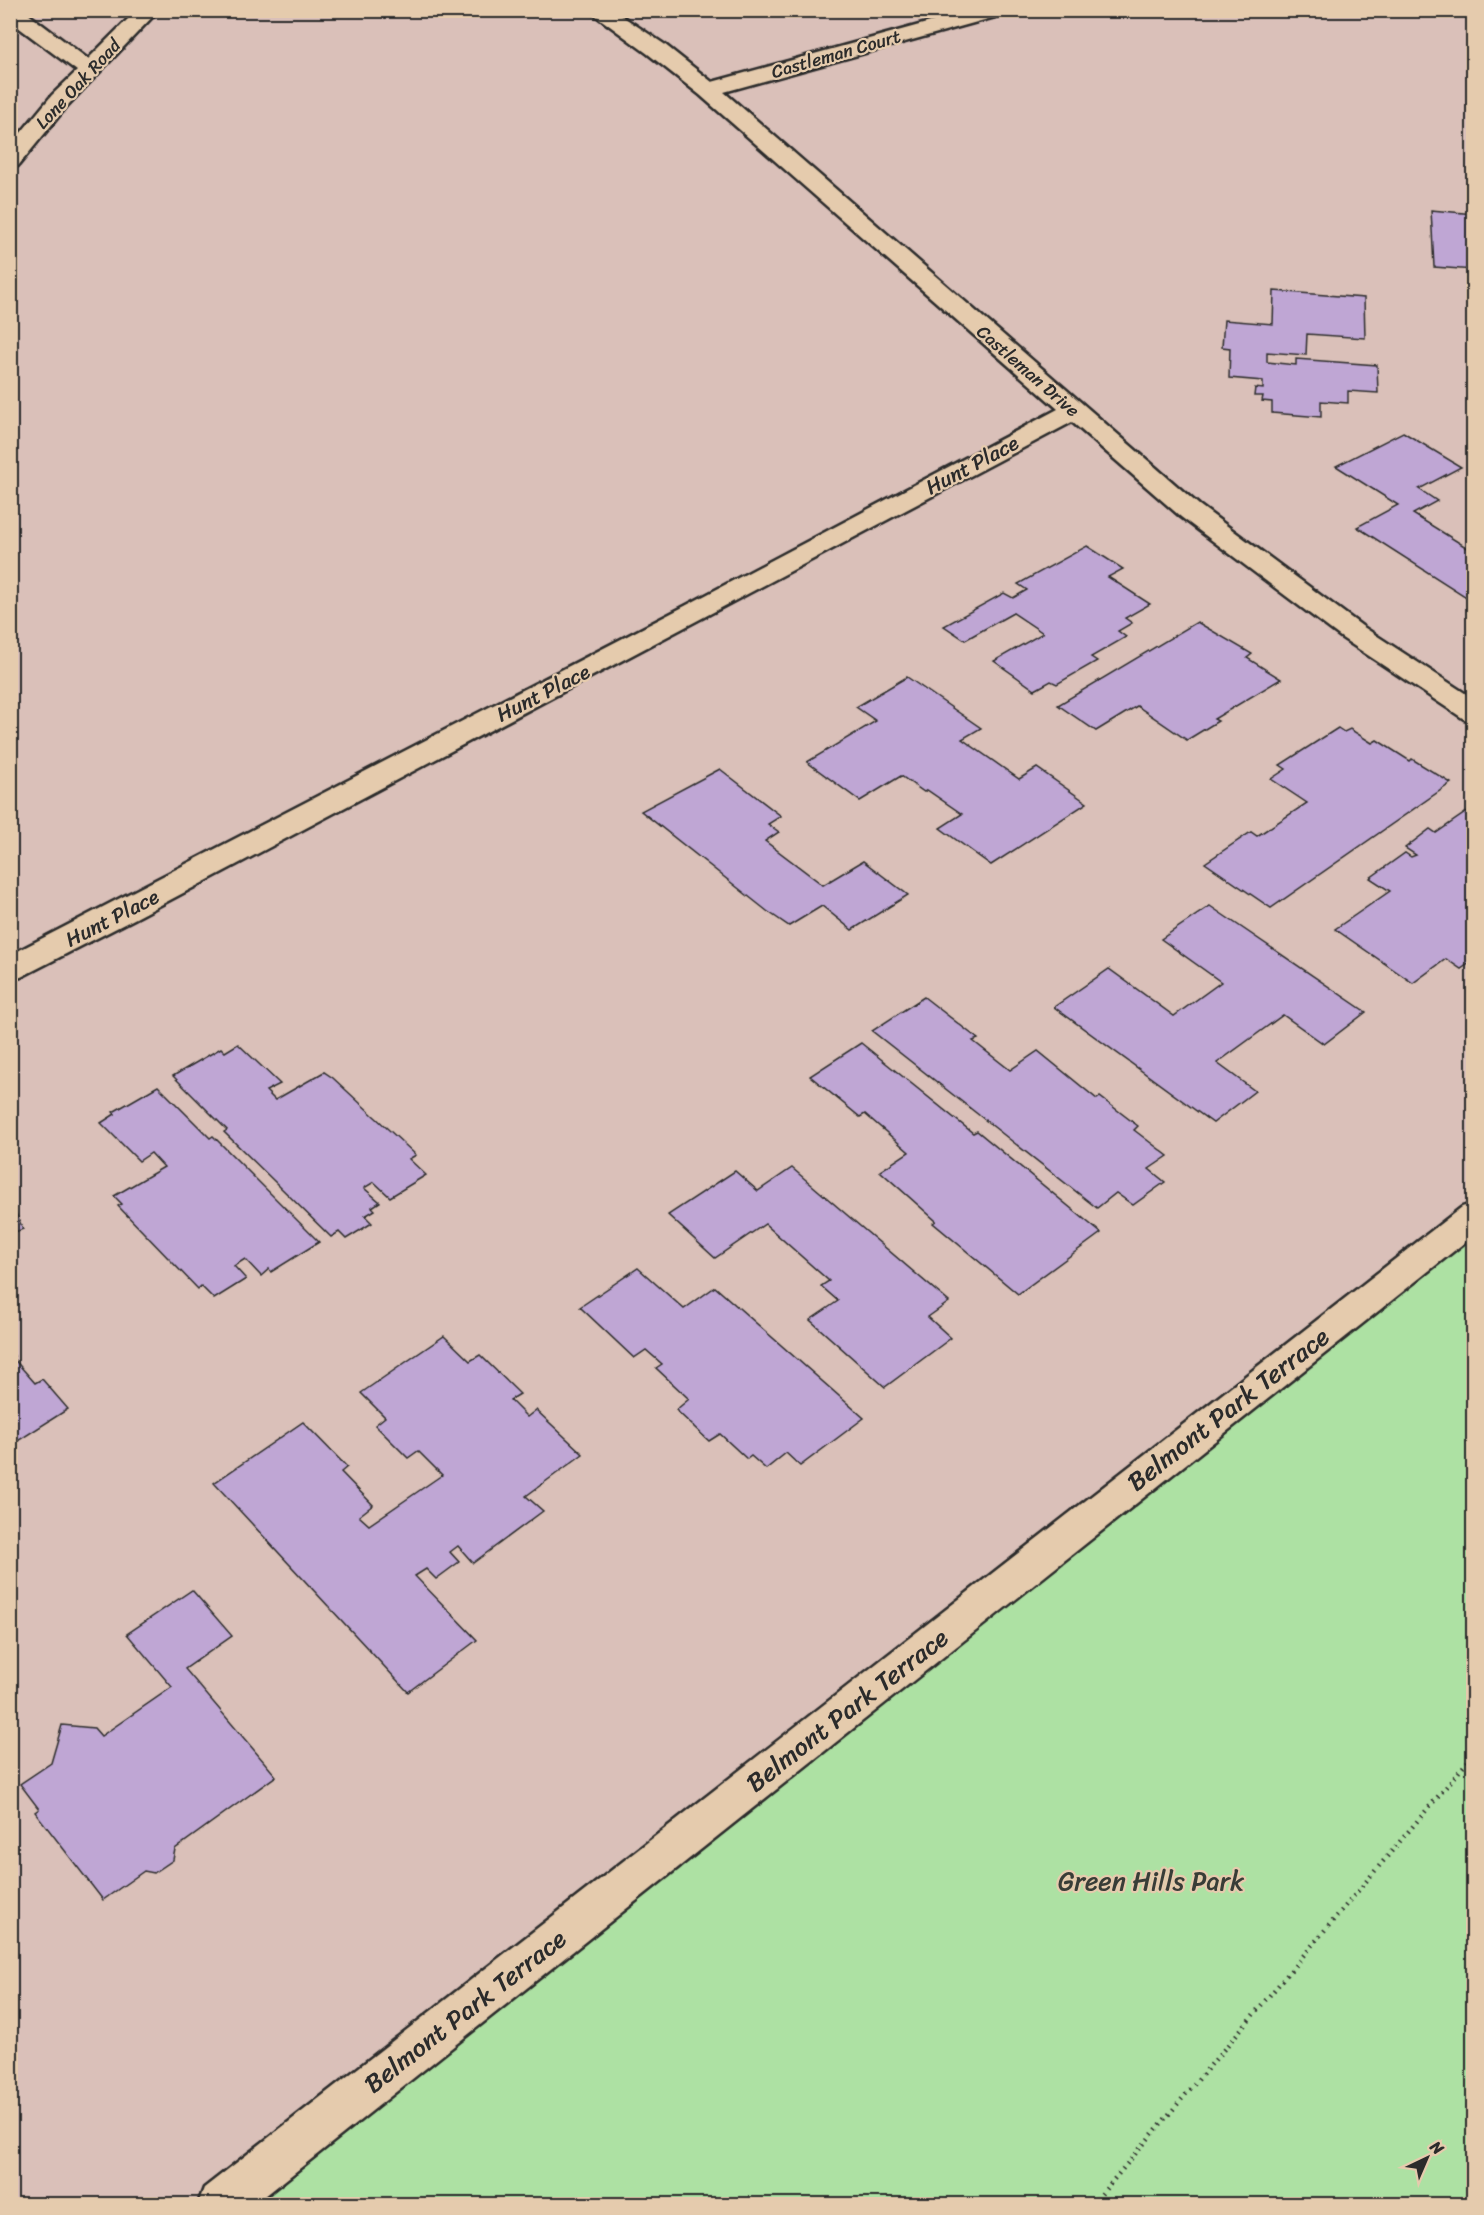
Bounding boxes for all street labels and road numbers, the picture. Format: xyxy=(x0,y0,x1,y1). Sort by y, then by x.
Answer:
street label: Castleman Court xyxy=(768,20,905,88)
street label: Lone Oak Road xyxy=(27,30,130,137)
street label: Castleman Drive xyxy=(969,317,1087,425)
street label: Hunt Place xyxy=(918,424,1026,506)
street label: Hunt Place xyxy=(489,653,597,733)
street label: Hunt Place xyxy=(58,878,166,958)
street label: Belmont Park Terrace xyxy=(1116,1314,1340,1503)
street label: Belmont Park Terrace xyxy=(735,1615,959,1804)
street label: Belmont Park Terrace xyxy=(353,1916,577,2105)

